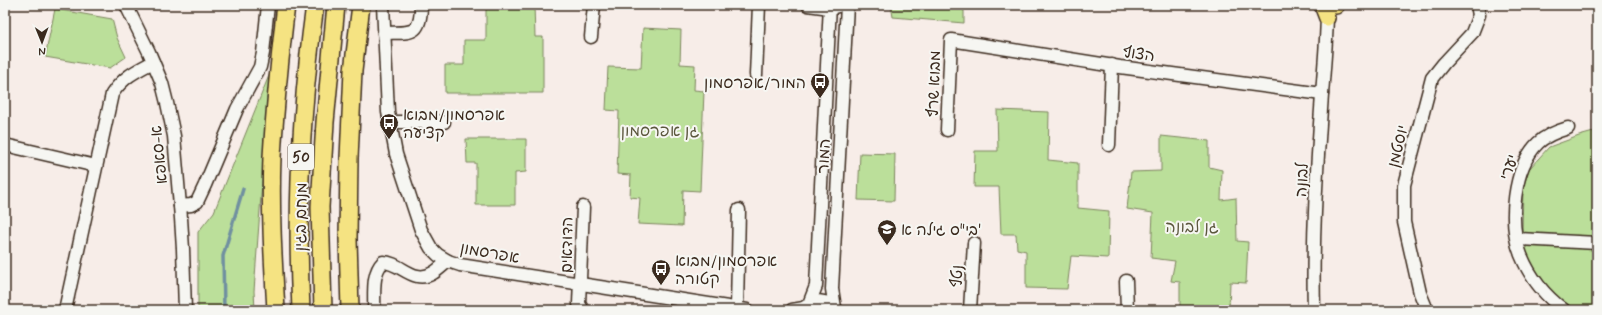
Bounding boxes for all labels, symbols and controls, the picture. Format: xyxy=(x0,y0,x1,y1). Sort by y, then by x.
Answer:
north arrow xyxy=(22,22,62,62)
street label: הצוף xyxy=(1121,42,1156,67)
text: N xyxy=(38,44,46,58)
street label: מבוא שרף xyxy=(923,50,946,118)
bus stop icon: המור/אפרסמון xyxy=(809,71,831,99)
place label: המור/אפרסמון xyxy=(704,73,806,94)
place label: אפרסמון/מבוא קציעה xyxy=(403,105,505,144)
bus stop icon: אפרסמון/מבוא קציעה xyxy=(378,112,400,140)
park label: גן אפרסמון xyxy=(621,121,699,142)
street label: יוסטמן xyxy=(1383,123,1414,170)
street label: א-סאפא xyxy=(146,124,173,185)
street label: המור xyxy=(813,138,836,174)
road number: 50 xyxy=(288,144,314,170)
street label: יערי xyxy=(1495,152,1524,183)
street label: לבונה xyxy=(1291,162,1314,198)
street label: מנחם בגין xyxy=(290,182,313,252)
street label: הדודאים xyxy=(557,217,578,273)
park label: גן לבונה xyxy=(1165,217,1219,238)
school or university icon: בי"ס גילה א' xyxy=(876,218,898,246)
place label: בי"ס גילה א' xyxy=(901,220,981,241)
street label: אפרסמון xyxy=(459,238,521,269)
place label: אפרסמון/מבוא קטורה xyxy=(675,251,777,290)
bus stop icon: אפרסמון/מבוא קטורה xyxy=(650,258,672,286)
street label: נטף xyxy=(946,264,969,288)

